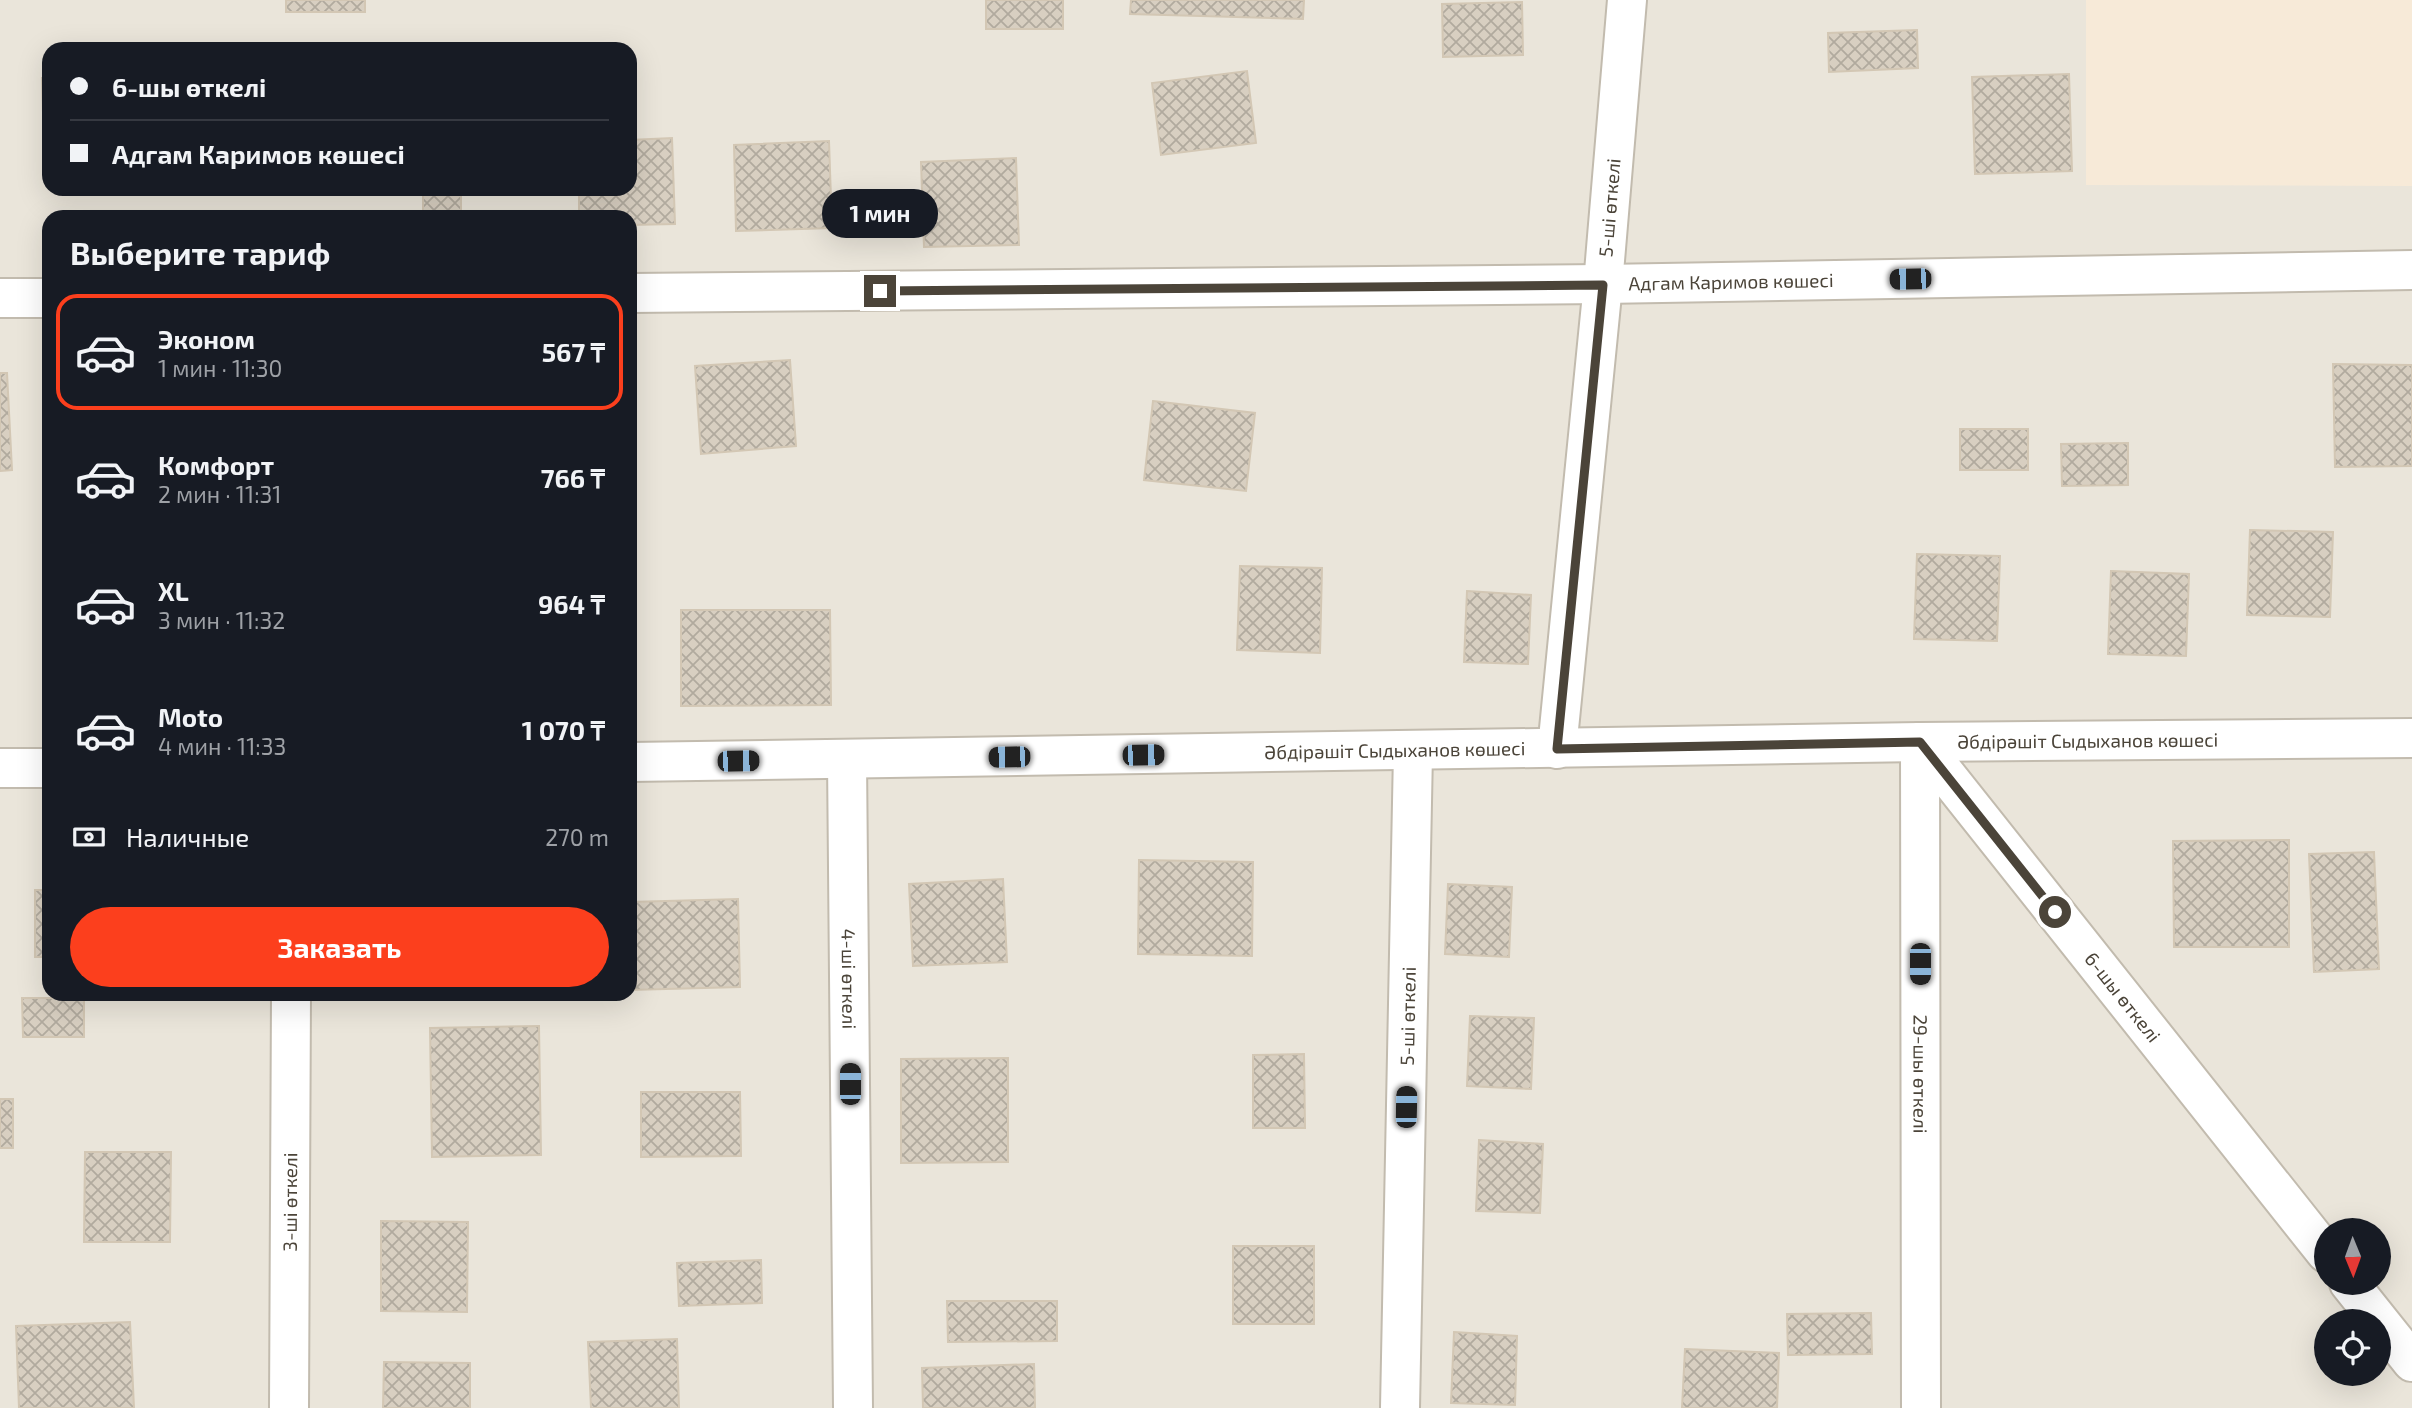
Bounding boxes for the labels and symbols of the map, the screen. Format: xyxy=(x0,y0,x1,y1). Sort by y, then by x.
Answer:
street label: 5-ші өткелі xyxy=(1593,157,1625,258)
callout: 1 мин xyxy=(822,190,938,238)
street label: Адгам Каримов көшесі xyxy=(1628,268,1834,295)
car xyxy=(1889,268,1932,290)
route end xyxy=(864,275,896,307)
street label: Әбдірәшіт Сыдыханов көшесі xyxy=(1957,728,2218,753)
street label: Әбдірәшіт Сыдыханов көшесі xyxy=(1264,736,1525,763)
car xyxy=(1122,744,1165,766)
car xyxy=(988,746,1031,768)
car xyxy=(717,750,760,772)
route start xyxy=(2039,896,2071,928)
street label: 4-ші өткелі xyxy=(838,929,861,1029)
car xyxy=(1910,943,1931,985)
street label: 6-шы өткелі xyxy=(2080,947,2166,1047)
street label: 5-ші өткелі xyxy=(1395,966,1420,1066)
street label: 29-шы өткелі xyxy=(1909,1014,1933,1134)
car xyxy=(840,1063,861,1105)
car xyxy=(1396,1086,1417,1128)
street label: 3-ші өткелі xyxy=(278,1152,301,1252)
north arrow xyxy=(2314,1218,2390,1295)

